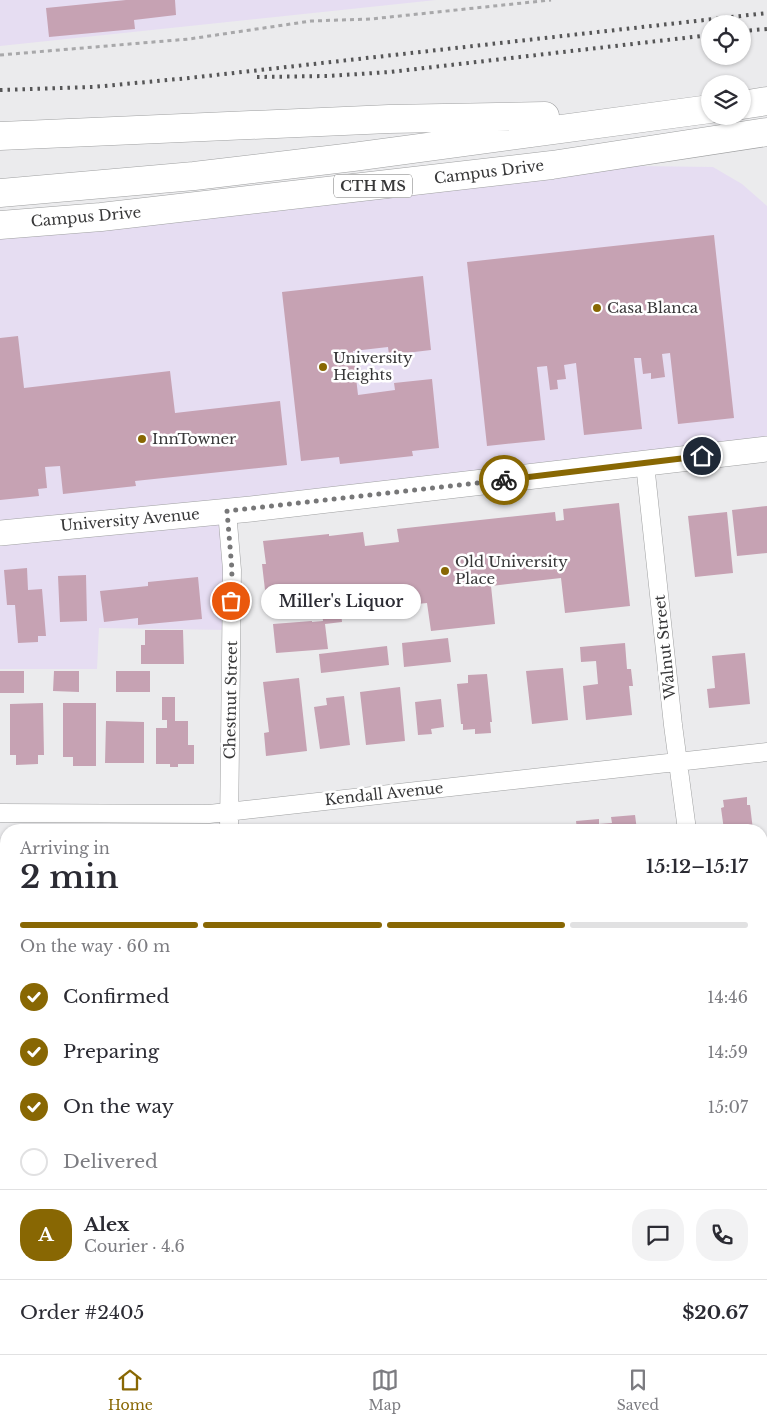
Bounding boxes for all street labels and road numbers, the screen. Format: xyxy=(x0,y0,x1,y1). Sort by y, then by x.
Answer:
street label: Campus Drive xyxy=(433,155,545,188)
road number: CTH MS xyxy=(334,175,412,198)
street label: Campus Drive xyxy=(30,202,142,231)
street label: University Avenue xyxy=(59,504,200,535)
street label: Walnut Street xyxy=(650,594,680,701)
street label: Chestnut Street xyxy=(220,640,241,760)
street label: Kendall Avenue xyxy=(324,778,444,809)

